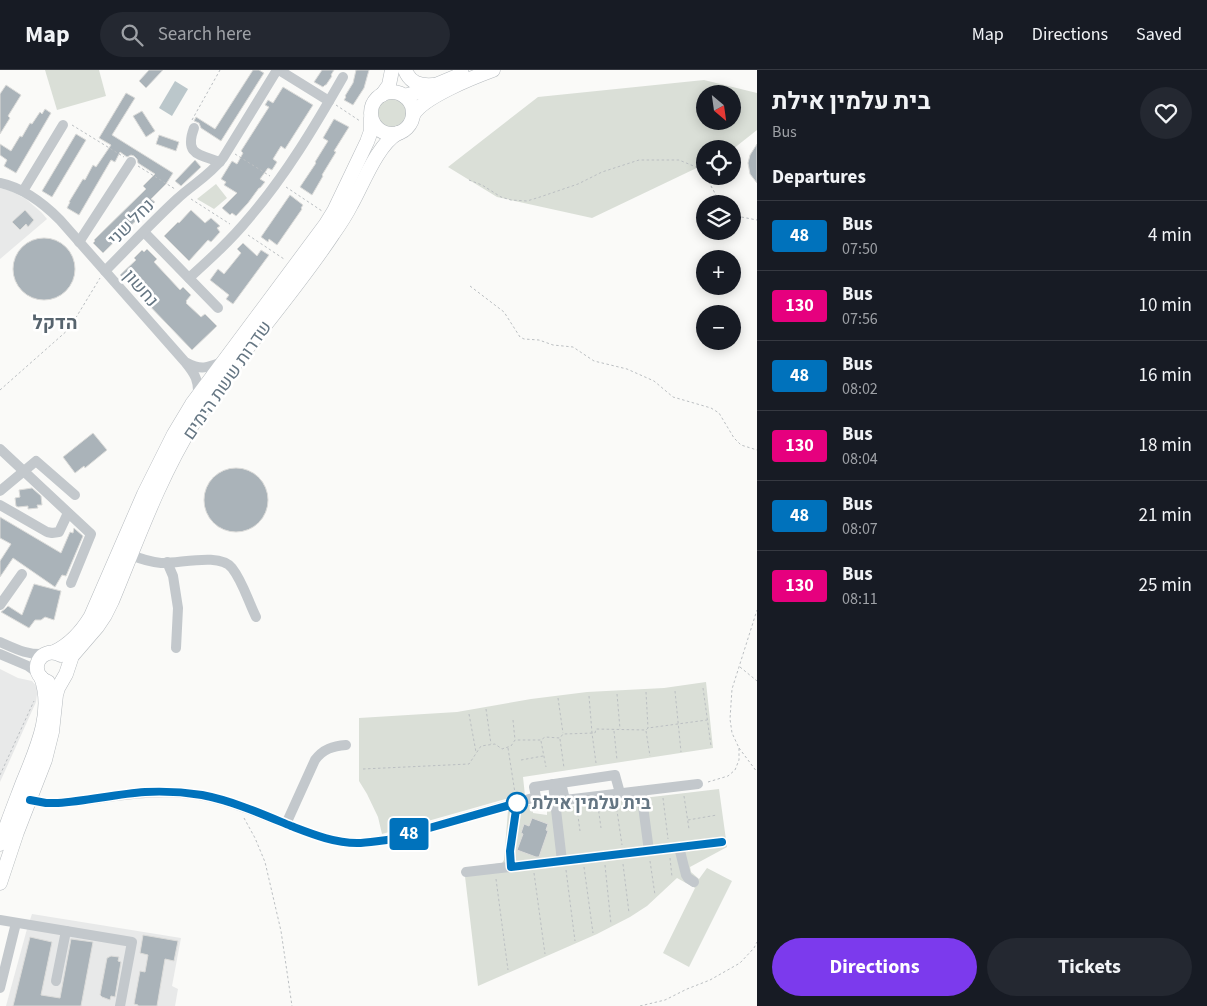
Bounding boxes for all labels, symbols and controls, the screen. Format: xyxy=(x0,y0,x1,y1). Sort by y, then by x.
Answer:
search box xyxy=(100,12,450,57)
text: Map xyxy=(25,17,70,52)
icon: search xyxy=(118,21,146,49)
text: Search here xyxy=(158,21,251,48)
text: Map xyxy=(972,22,1004,47)
text: Directions xyxy=(1032,22,1108,47)
text: Saved xyxy=(1136,22,1182,47)
text: בית עלמין אילת xyxy=(772,84,930,119)
north arrow xyxy=(696,85,741,130)
map controls xyxy=(696,85,741,350)
button: heart xyxy=(1140,87,1192,139)
text: Bus xyxy=(772,121,797,143)
button: locate xyxy=(696,140,741,185)
text: Departures xyxy=(772,164,866,191)
street label: נחל שני xyxy=(103,194,160,251)
button: layers xyxy=(696,195,741,240)
text: Bus xyxy=(842,211,873,238)
text: 4 min xyxy=(1148,222,1192,249)
text: 48 xyxy=(790,223,809,248)
text: 07:50 xyxy=(842,238,878,260)
button: + xyxy=(696,250,741,295)
street label: נחשון xyxy=(117,264,164,312)
text: Bus xyxy=(842,281,873,308)
text: 10 min xyxy=(1138,292,1192,319)
text: 130 xyxy=(785,293,814,318)
button: − xyxy=(696,305,741,350)
text: 07:56 xyxy=(842,308,878,330)
district label: הדקל xyxy=(32,310,78,337)
street label: שדרות ששת הימים xyxy=(177,316,278,445)
text: Bus xyxy=(842,351,873,378)
text: 16 min xyxy=(1138,362,1192,389)
text: 48 xyxy=(790,363,809,388)
text: 08:02 xyxy=(842,378,878,400)
text: Bus xyxy=(842,421,873,448)
text: 18 min xyxy=(1138,432,1192,459)
text: 130 xyxy=(785,433,814,458)
text: 08:04 xyxy=(842,448,878,470)
text: Bus xyxy=(842,491,873,518)
text: 21 min xyxy=(1138,502,1192,529)
text: 48 xyxy=(790,503,809,528)
text: 08:07 xyxy=(842,518,878,540)
text: Bus xyxy=(842,561,873,588)
text: 25 min xyxy=(1138,572,1192,599)
text: 130 xyxy=(785,573,814,598)
text: 08:11 xyxy=(842,588,878,610)
place label: בית עלמין אילת xyxy=(532,791,651,816)
marker: בית עלמין אילת xyxy=(506,792,528,814)
line badge: 48 xyxy=(386,818,432,850)
text: 48 xyxy=(399,821,419,846)
button: Directions xyxy=(772,938,977,996)
button: Tickets xyxy=(987,938,1192,996)

